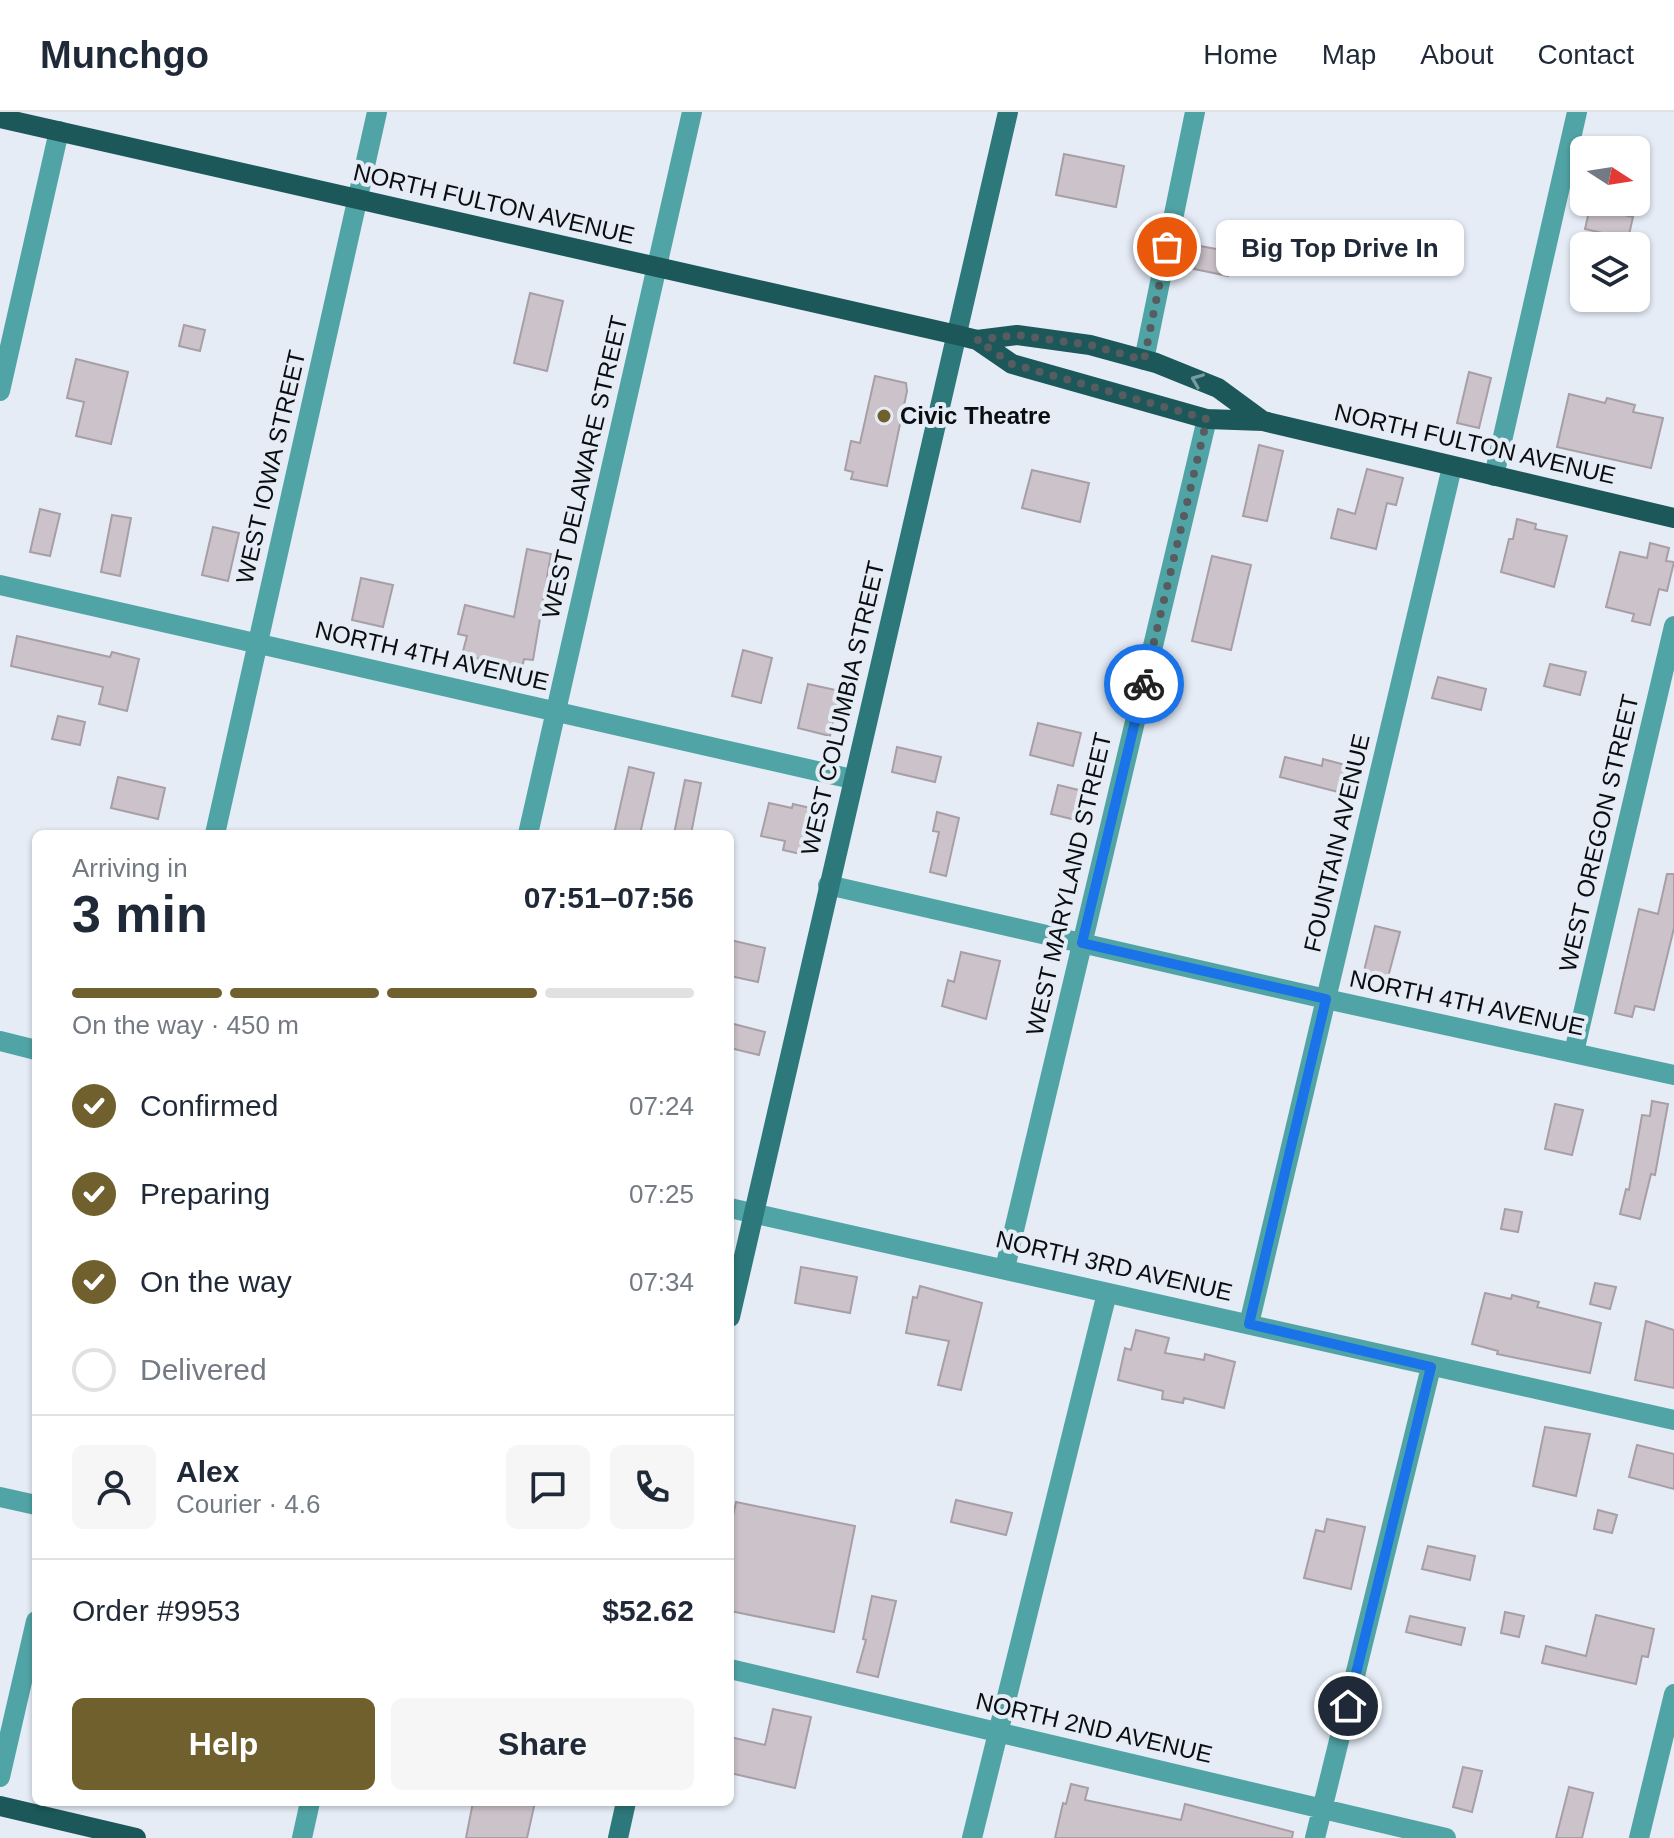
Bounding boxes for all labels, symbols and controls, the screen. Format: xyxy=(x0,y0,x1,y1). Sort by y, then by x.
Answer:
text: Munchgo xyxy=(40,34,209,76)
text: Home xyxy=(1203,39,1278,70)
text: Map xyxy=(1322,39,1376,70)
text: About xyxy=(1420,39,1494,70)
text: Contact xyxy=(1538,39,1634,70)
north arrow xyxy=(1570,136,1650,216)
map controls xyxy=(1570,136,1650,312)
street label: NORTH FULTON AVENUE xyxy=(351,158,637,249)
pin xyxy=(1133,213,1201,281)
callout: Big Top Drive In xyxy=(1215,219,1463,275)
icon: bag xyxy=(1145,225,1189,269)
button: layers xyxy=(1570,232,1650,312)
text: Big Top Drive In xyxy=(1241,233,1439,263)
street label: WEST DELAWARE STREET xyxy=(537,313,633,621)
street label: WEST IOWA STREET xyxy=(231,347,311,586)
one-way arrow xyxy=(1191,373,1205,390)
street label: NORTH FULTON AVENUE xyxy=(1332,398,1618,489)
place label: Civic Theatre xyxy=(900,402,1051,429)
marker: Civic Theatre xyxy=(875,407,893,425)
street label: WEST COLUMBIA STREET xyxy=(796,558,890,858)
street label: NORTH 4TH AVENUE xyxy=(313,615,552,696)
courier xyxy=(1104,644,1184,724)
icon: bike xyxy=(1122,662,1166,706)
street label: WEST OREGON STREET xyxy=(1553,691,1644,974)
street label: WEST MARYLAND STREET xyxy=(1021,730,1117,1038)
street label: FOUNTAIN AVENUE xyxy=(1298,731,1375,955)
text: Arriving in xyxy=(72,853,188,883)
text: 07:51–07:56 xyxy=(524,881,694,914)
text: 3 min xyxy=(72,885,208,943)
street label: NORTH 4TH AVENUE xyxy=(1347,964,1587,1041)
text: On the way · 450 m xyxy=(72,1010,299,1040)
icon: check xyxy=(72,1084,116,1128)
text: Confirmed xyxy=(140,1089,278,1122)
text: 07:24 xyxy=(629,1091,694,1121)
icon: check xyxy=(72,1172,116,1216)
text: Preparing xyxy=(140,1177,270,1210)
text: 07:25 xyxy=(629,1179,694,1209)
street label: NORTH 3RD AVENUE xyxy=(993,1225,1235,1306)
icon: check xyxy=(72,1260,116,1304)
text: On the way xyxy=(140,1265,292,1298)
text: 07:34 xyxy=(629,1267,694,1297)
text: Delivered xyxy=(140,1353,267,1386)
button: person xyxy=(72,1445,156,1529)
button: chat xyxy=(506,1445,590,1529)
button: phone xyxy=(610,1445,694,1529)
text: Alex xyxy=(176,1455,239,1488)
text: Courier · 4.6 xyxy=(176,1489,321,1519)
text: Order #9953 xyxy=(72,1594,240,1627)
text: $52.62 xyxy=(602,1594,694,1627)
pin xyxy=(1314,1672,1382,1740)
icon: home xyxy=(1326,1684,1370,1728)
street label: NORTH 2ND AVENUE xyxy=(973,1687,1215,1768)
button: Help xyxy=(72,1698,375,1790)
button: Share xyxy=(391,1698,694,1790)

